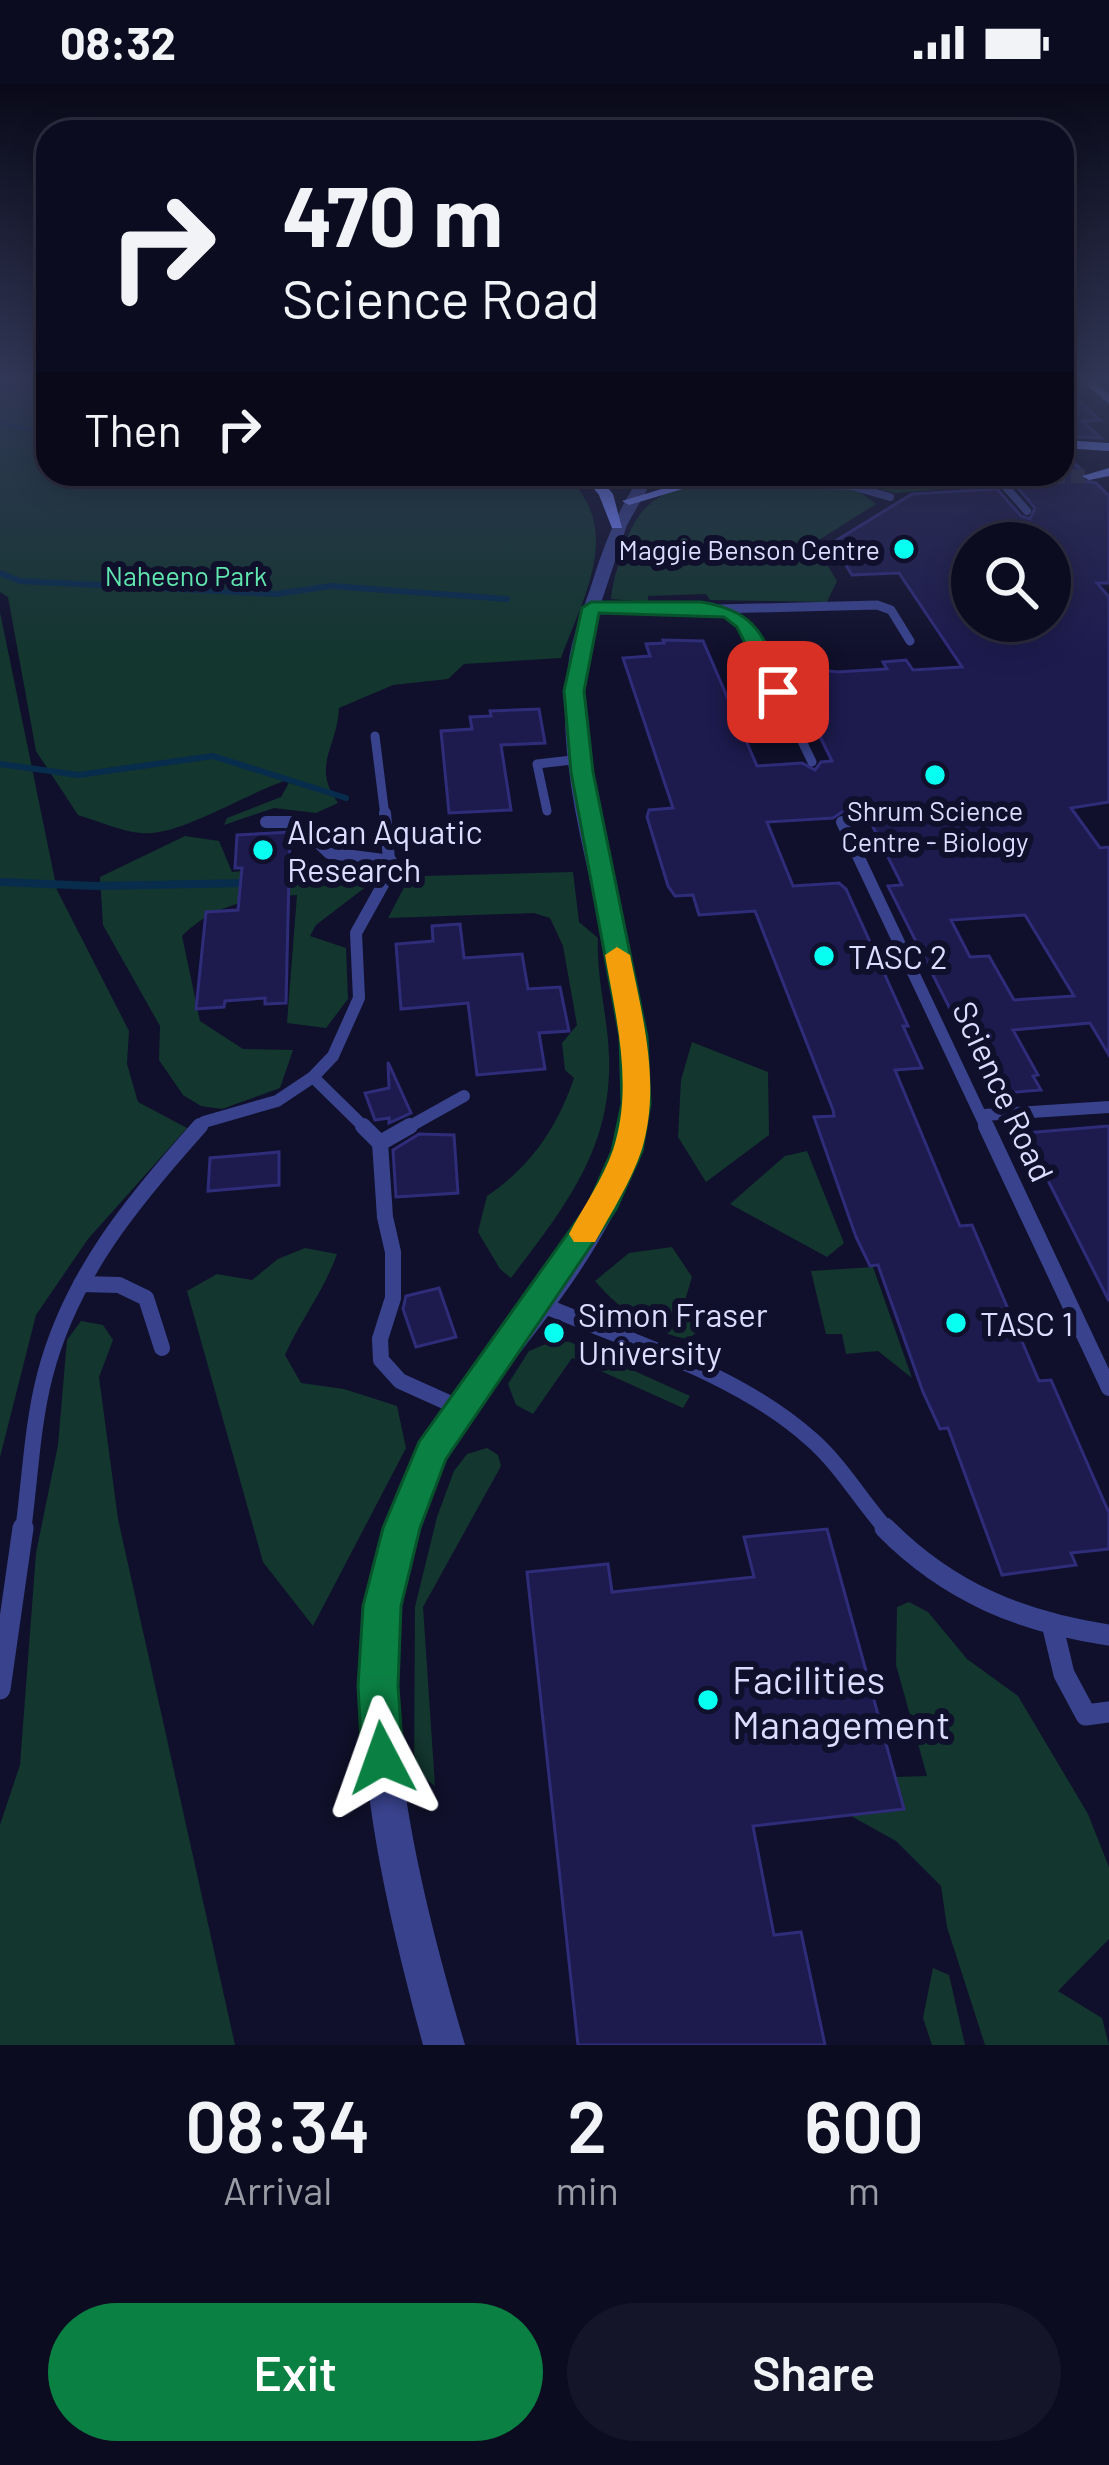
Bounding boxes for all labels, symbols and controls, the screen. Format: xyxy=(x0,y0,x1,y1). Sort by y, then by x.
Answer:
text: 08:32 xyxy=(60,15,176,69)
text: 470 m xyxy=(282,163,503,264)
icon: right xyxy=(84,168,240,324)
text: Science Road xyxy=(282,265,600,330)
icon: right xyxy=(206,396,272,462)
text: Then xyxy=(84,402,182,456)
map controls xyxy=(951,522,1071,642)
button: search xyxy=(951,522,1071,642)
place label: Maggie Benson Centre xyxy=(619,533,880,565)
marker: Maggie Benson Centre xyxy=(891,536,917,562)
park label: Naheeno Park xyxy=(105,559,267,591)
pin xyxy=(727,641,829,743)
icon: arrive xyxy=(745,659,811,725)
marker: Shrum Science Centre - Biology xyxy=(922,762,948,788)
place label: Shrum Science Centre - Biology xyxy=(841,794,1029,857)
place label: Alcan Aquatic Research xyxy=(287,811,483,889)
marker: Alcan Aquatic Research xyxy=(250,837,276,863)
place label: TASC 2 xyxy=(848,936,947,976)
marker: TASC 2 xyxy=(811,943,837,969)
street label: Science Road xyxy=(945,995,1063,1187)
place label: Simon Fraser University xyxy=(578,1294,768,1372)
place label: TASC 1 xyxy=(980,1303,1073,1343)
marker: TASC 1 xyxy=(943,1310,969,1336)
marker: Simon Fraser University xyxy=(541,1320,567,1346)
place label: Facilities Management xyxy=(732,1655,950,1747)
marker: Facilities Management xyxy=(695,1687,721,1713)
position arrow xyxy=(319,1695,445,1821)
text: 08:34 xyxy=(185,2081,370,2167)
text: 2 xyxy=(567,2081,607,2167)
text: 600 xyxy=(804,2081,924,2167)
text: Arrival xyxy=(223,2166,332,2213)
text: min xyxy=(556,2166,619,2213)
text: m xyxy=(848,2166,880,2213)
button: Exit xyxy=(48,2303,543,2441)
button: Share xyxy=(567,2303,1061,2441)

